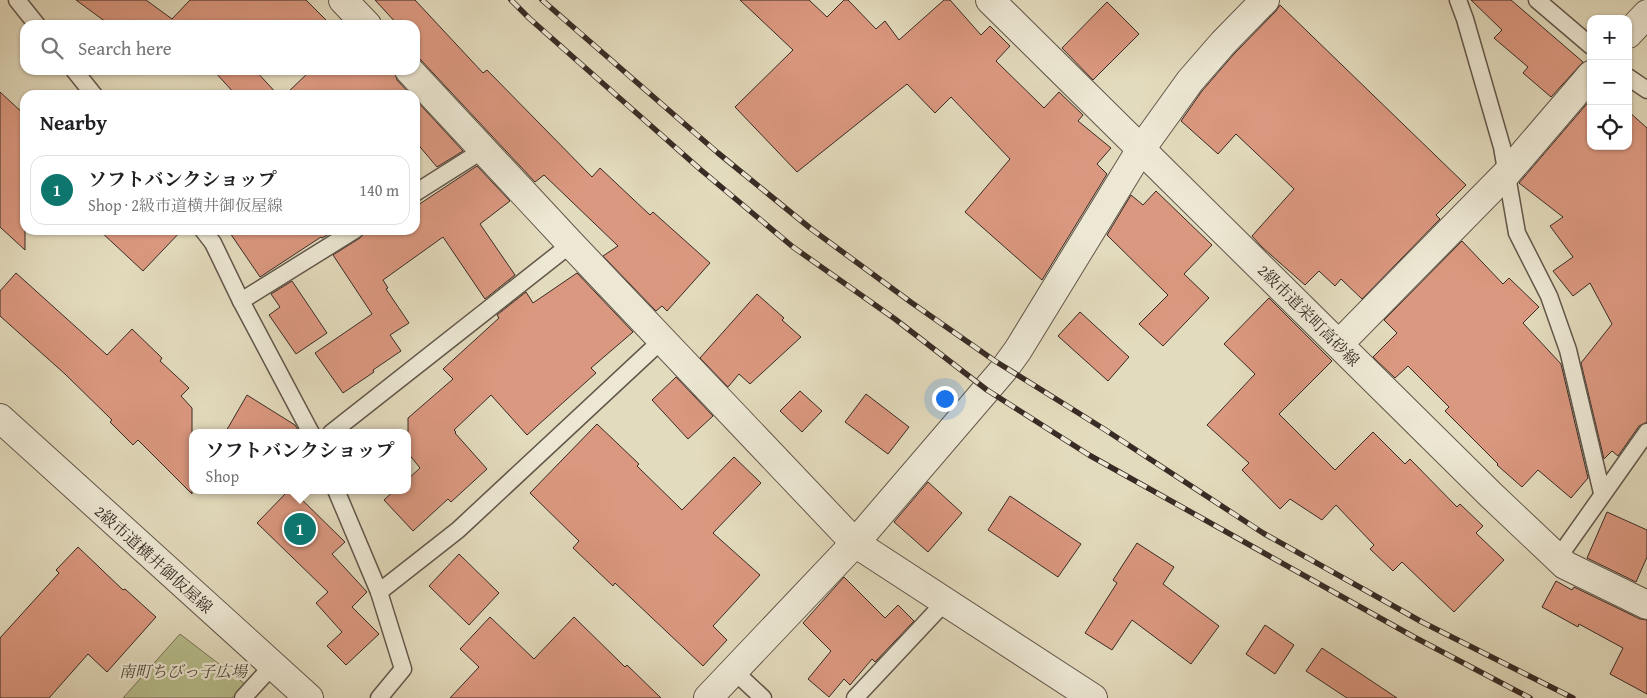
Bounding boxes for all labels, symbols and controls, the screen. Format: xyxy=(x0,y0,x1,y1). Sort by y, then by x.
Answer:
map controls xyxy=(1587,15,1632,150)
button: + xyxy=(1587,15,1632,60)
search box xyxy=(20,20,420,75)
icon: search xyxy=(38,34,66,62)
text: Search here xyxy=(78,34,172,62)
button: − xyxy=(1587,60,1632,105)
button: locate xyxy=(1587,105,1632,150)
text: Nearby xyxy=(40,107,107,138)
text: ソフトバンクショップ xyxy=(88,165,277,193)
text: 1 xyxy=(53,178,61,202)
text: 140 m xyxy=(359,178,399,202)
text: Shop · 2級市道横井御仮屋線 xyxy=(88,193,283,217)
street label: 2級市道栄町高砂線 xyxy=(1253,259,1365,371)
your location xyxy=(932,386,958,412)
popup xyxy=(189,429,411,494)
text: ソフトバンクショップ xyxy=(206,436,394,464)
text: Shop xyxy=(206,464,239,488)
street label: 2級市道横井御仮屋線 xyxy=(90,499,218,619)
pin: 1 xyxy=(284,510,316,548)
park label: 南町ちびっ子広場 xyxy=(119,659,249,683)

